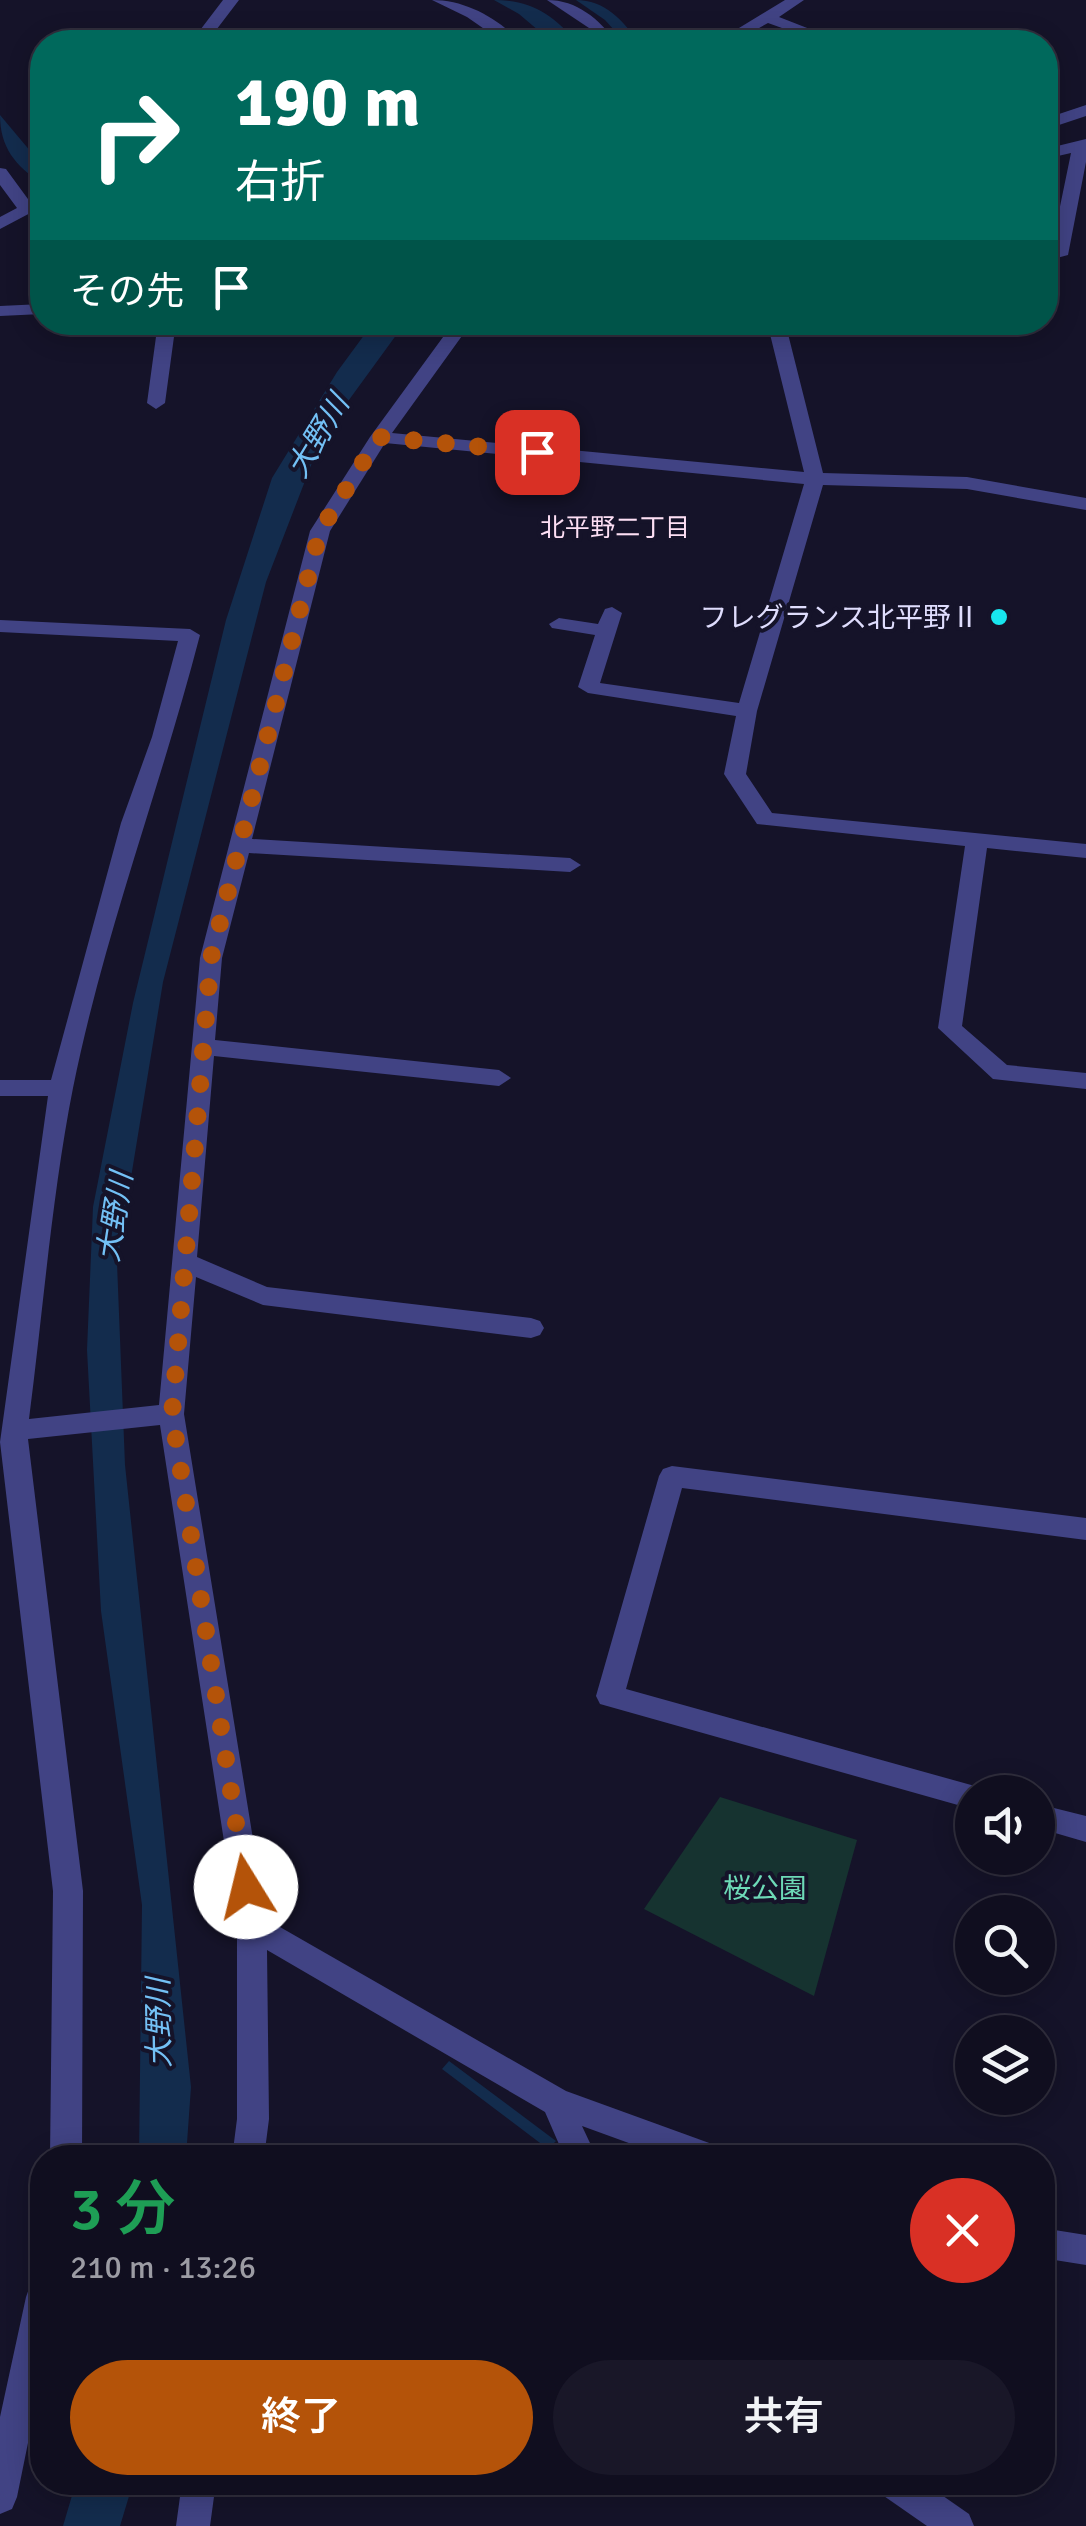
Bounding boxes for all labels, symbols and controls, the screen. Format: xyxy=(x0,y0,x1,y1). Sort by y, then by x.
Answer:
text: 190 m xyxy=(235,59,420,145)
icon: right xyxy=(70,70,200,200)
text: 右折 xyxy=(235,155,325,210)
icon: arrive xyxy=(204,260,259,315)
text: その先 xyxy=(70,268,184,315)
water label: 大野川 xyxy=(279,386,359,484)
pin xyxy=(495,410,580,495)
icon: arrive xyxy=(510,425,565,480)
district label: 北平野二丁目 xyxy=(540,512,690,543)
place label: フレグランス北平野Ⅱ xyxy=(700,601,979,635)
marker: フレグランス北平野Ⅱ xyxy=(988,606,1010,628)
water label: 大野川 xyxy=(90,1167,141,1264)
map controls xyxy=(955,1775,1055,2115)
button: sound xyxy=(955,1775,1055,1875)
position arrow xyxy=(194,1835,298,1939)
park label: 桜公園 xyxy=(723,1872,807,1906)
button: search xyxy=(955,1895,1055,1995)
water label: 大野川 xyxy=(140,1975,179,2068)
button: layers xyxy=(955,2015,1055,2115)
text: 3 分 xyxy=(70,2173,176,2247)
button: close xyxy=(910,2178,1015,2283)
text: 210 m · 13:26 xyxy=(70,2248,256,2287)
button: 終了 xyxy=(70,2360,533,2475)
button: 共有 xyxy=(553,2360,1015,2475)

